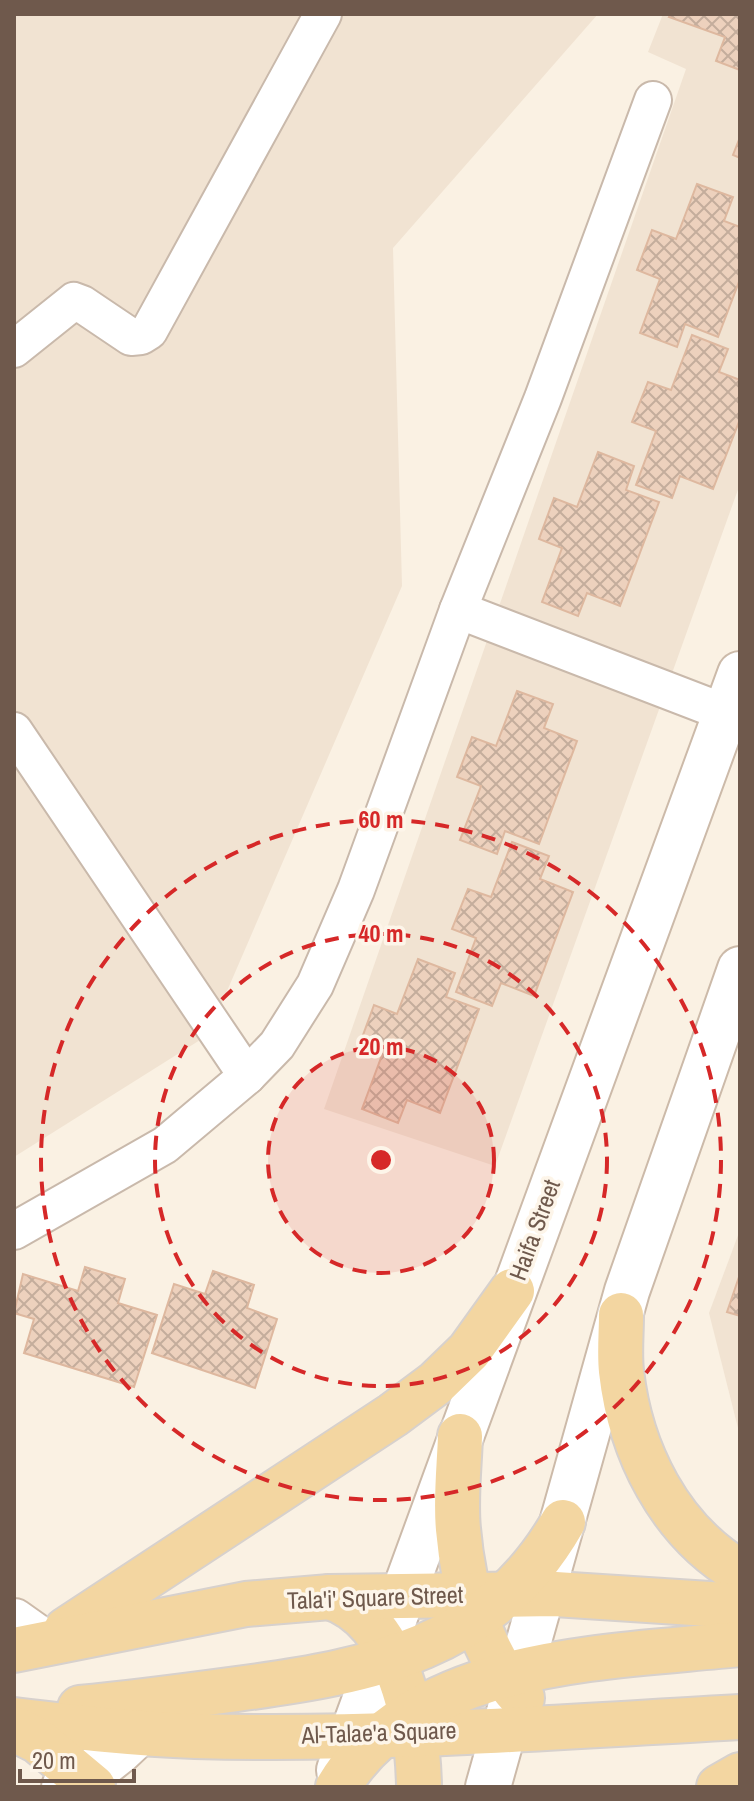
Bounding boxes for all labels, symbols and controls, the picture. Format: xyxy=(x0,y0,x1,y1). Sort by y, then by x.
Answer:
text: 60 m xyxy=(359,803,403,835)
text: 40 m xyxy=(359,917,403,949)
text: 20 m xyxy=(359,1030,403,1062)
centre of rings xyxy=(367,1146,395,1174)
street label: Haifa Street xyxy=(501,1174,567,1284)
street label: Tala'i' Square Street xyxy=(286,1578,464,1616)
street label: Al-Talae'a Square xyxy=(300,1713,457,1751)
scale bar xyxy=(20,1733,134,1783)
text: 20 m xyxy=(32,1744,76,1776)

